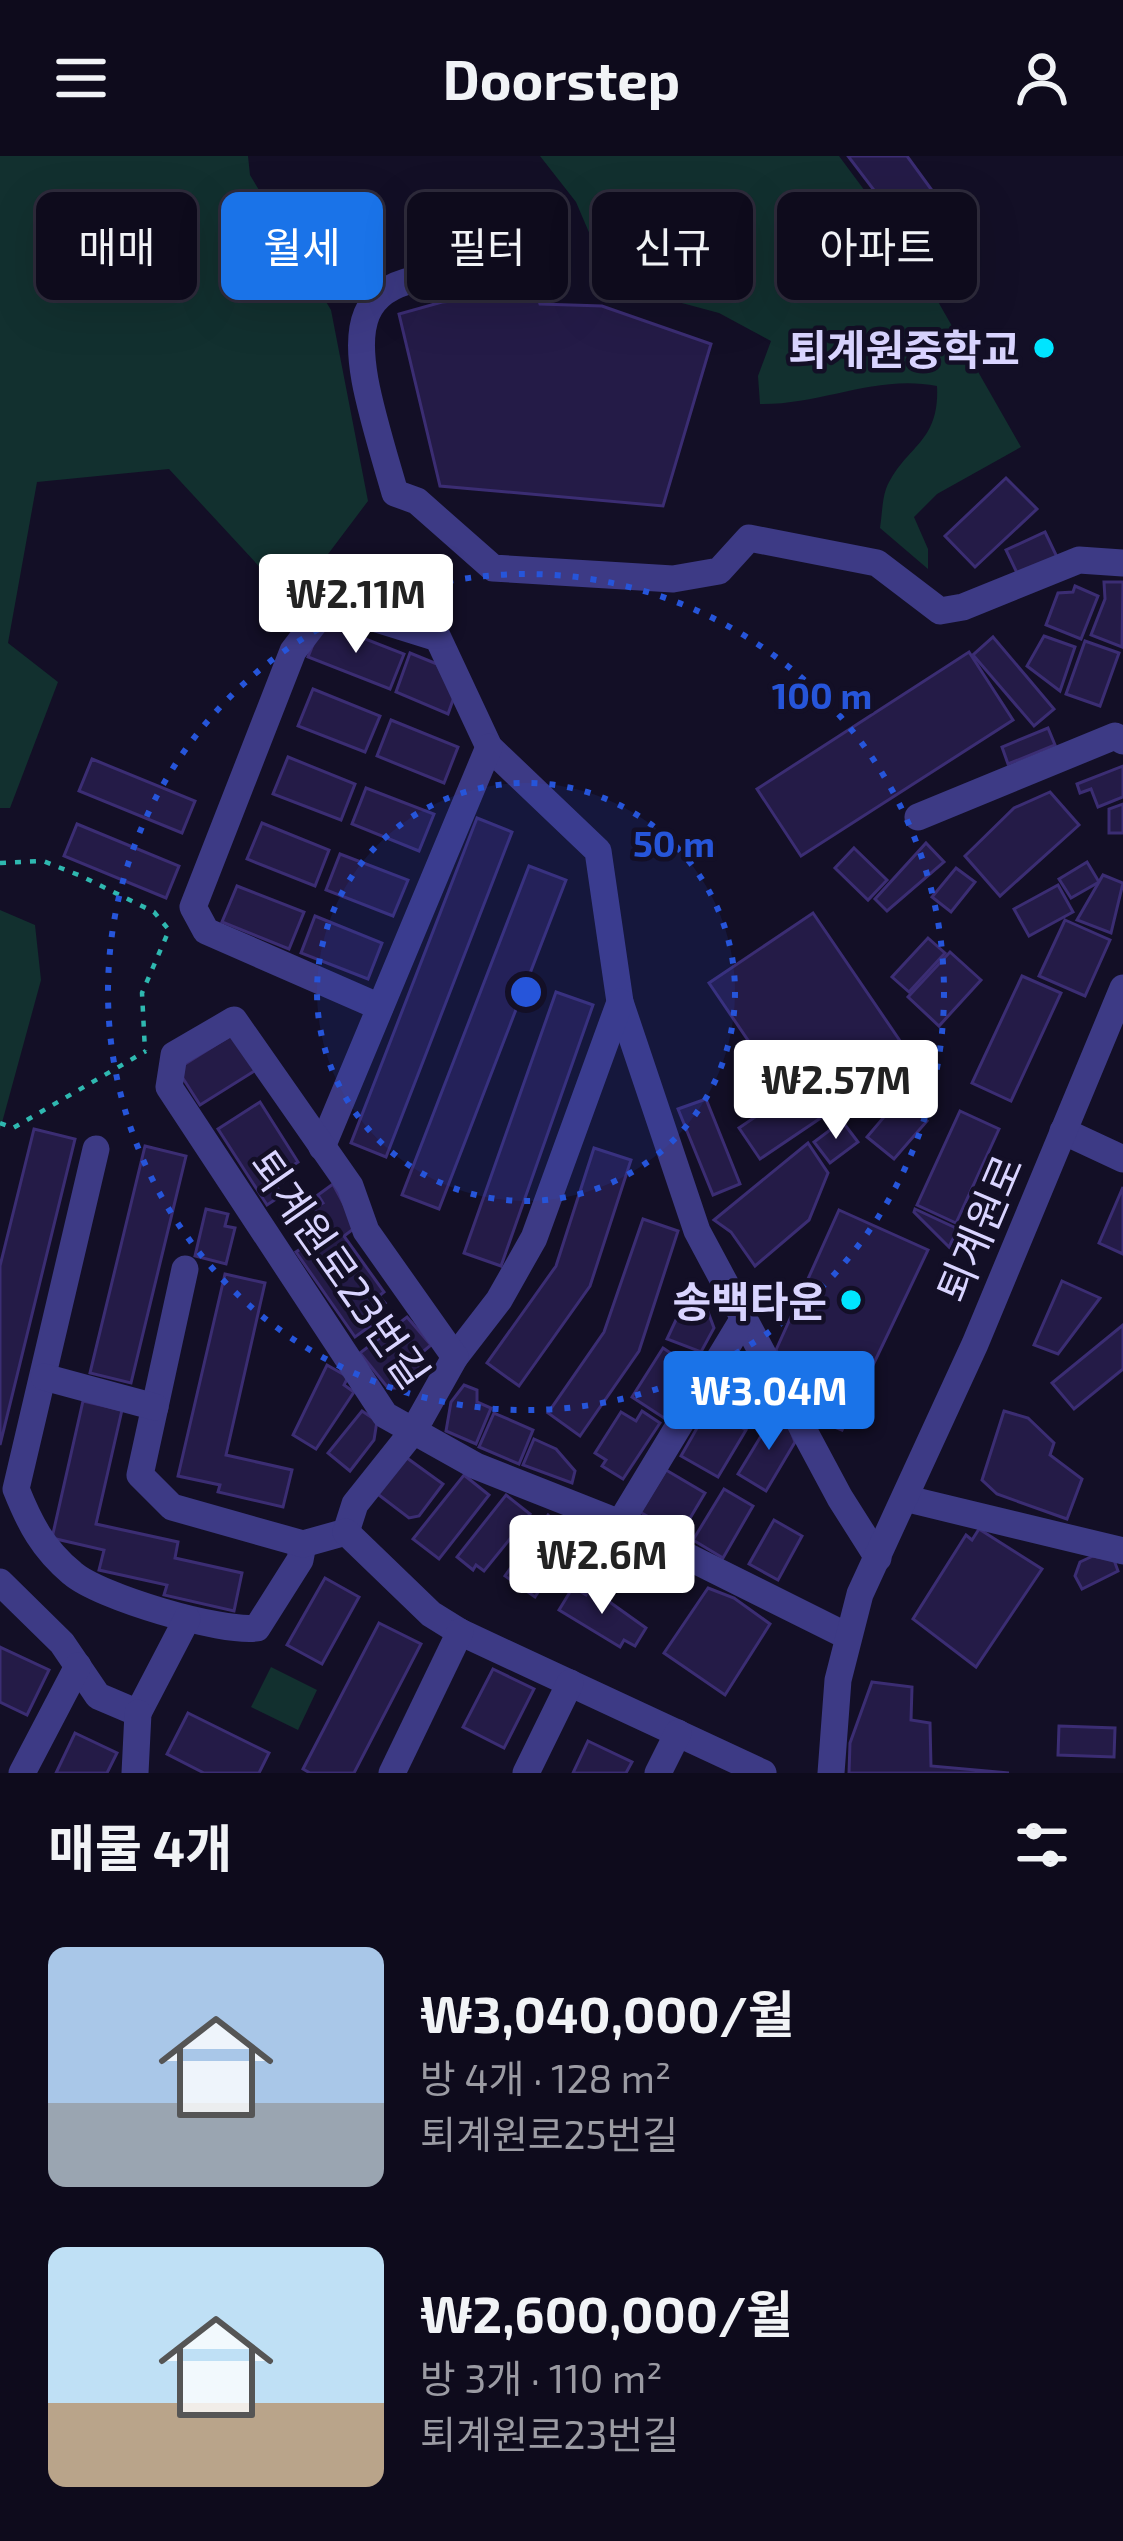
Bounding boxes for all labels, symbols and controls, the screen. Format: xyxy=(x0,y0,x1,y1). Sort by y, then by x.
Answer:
icon: menu xyxy=(48,45,114,111)
icon: person xyxy=(1009,45,1075,111)
text: Doorstep xyxy=(443,46,680,111)
chip: 매매 xyxy=(36,192,197,300)
chip: 월세 xyxy=(221,192,383,300)
chip: 필터 xyxy=(407,192,568,300)
chip: 신규 xyxy=(592,192,753,300)
chip: 아파트 xyxy=(777,192,977,300)
place label: 퇴계원중학교 xyxy=(788,323,1020,373)
marker: 퇴계원중학교 xyxy=(1031,335,1057,361)
pin: ₩2.11M xyxy=(258,554,454,656)
text: ₩2.11M xyxy=(286,569,426,616)
text: 100 m xyxy=(772,673,872,716)
text: 50 m xyxy=(633,821,715,864)
centre of rings xyxy=(505,971,547,1013)
pin: ₩2.57M xyxy=(738,1040,934,1142)
text: ₩2.57M xyxy=(761,1055,911,1102)
street label: 퇴계원로23번길 xyxy=(241,1139,441,1397)
street label: 퇴계원로 xyxy=(925,1147,1031,1309)
place label: 송백타운 xyxy=(672,1275,827,1325)
marker: 송백타운 xyxy=(838,1287,864,1313)
pin: ₩3.04M xyxy=(671,1351,867,1453)
text: ₩3.04M xyxy=(691,1366,847,1413)
pin: ₩2.6M xyxy=(518,1515,686,1617)
text: ₩2.6M xyxy=(536,1530,668,1577)
icon: filters xyxy=(1009,1812,1075,1878)
text: 매물 4개 xyxy=(48,1816,232,1877)
text: ₩3,040,000/월 xyxy=(420,1982,795,2043)
icon: home xyxy=(144,1995,288,2139)
text: 방 4개 · 128 m² xyxy=(420,2054,671,2101)
text: 퇴계원로25번길 xyxy=(420,2110,678,2157)
text: ₩2,600,000/월 xyxy=(420,2282,793,2343)
icon: home xyxy=(144,2295,288,2439)
text: 방 3개 · 110 m² xyxy=(420,2354,662,2401)
text: 퇴계원로23번길 xyxy=(420,2410,679,2457)

